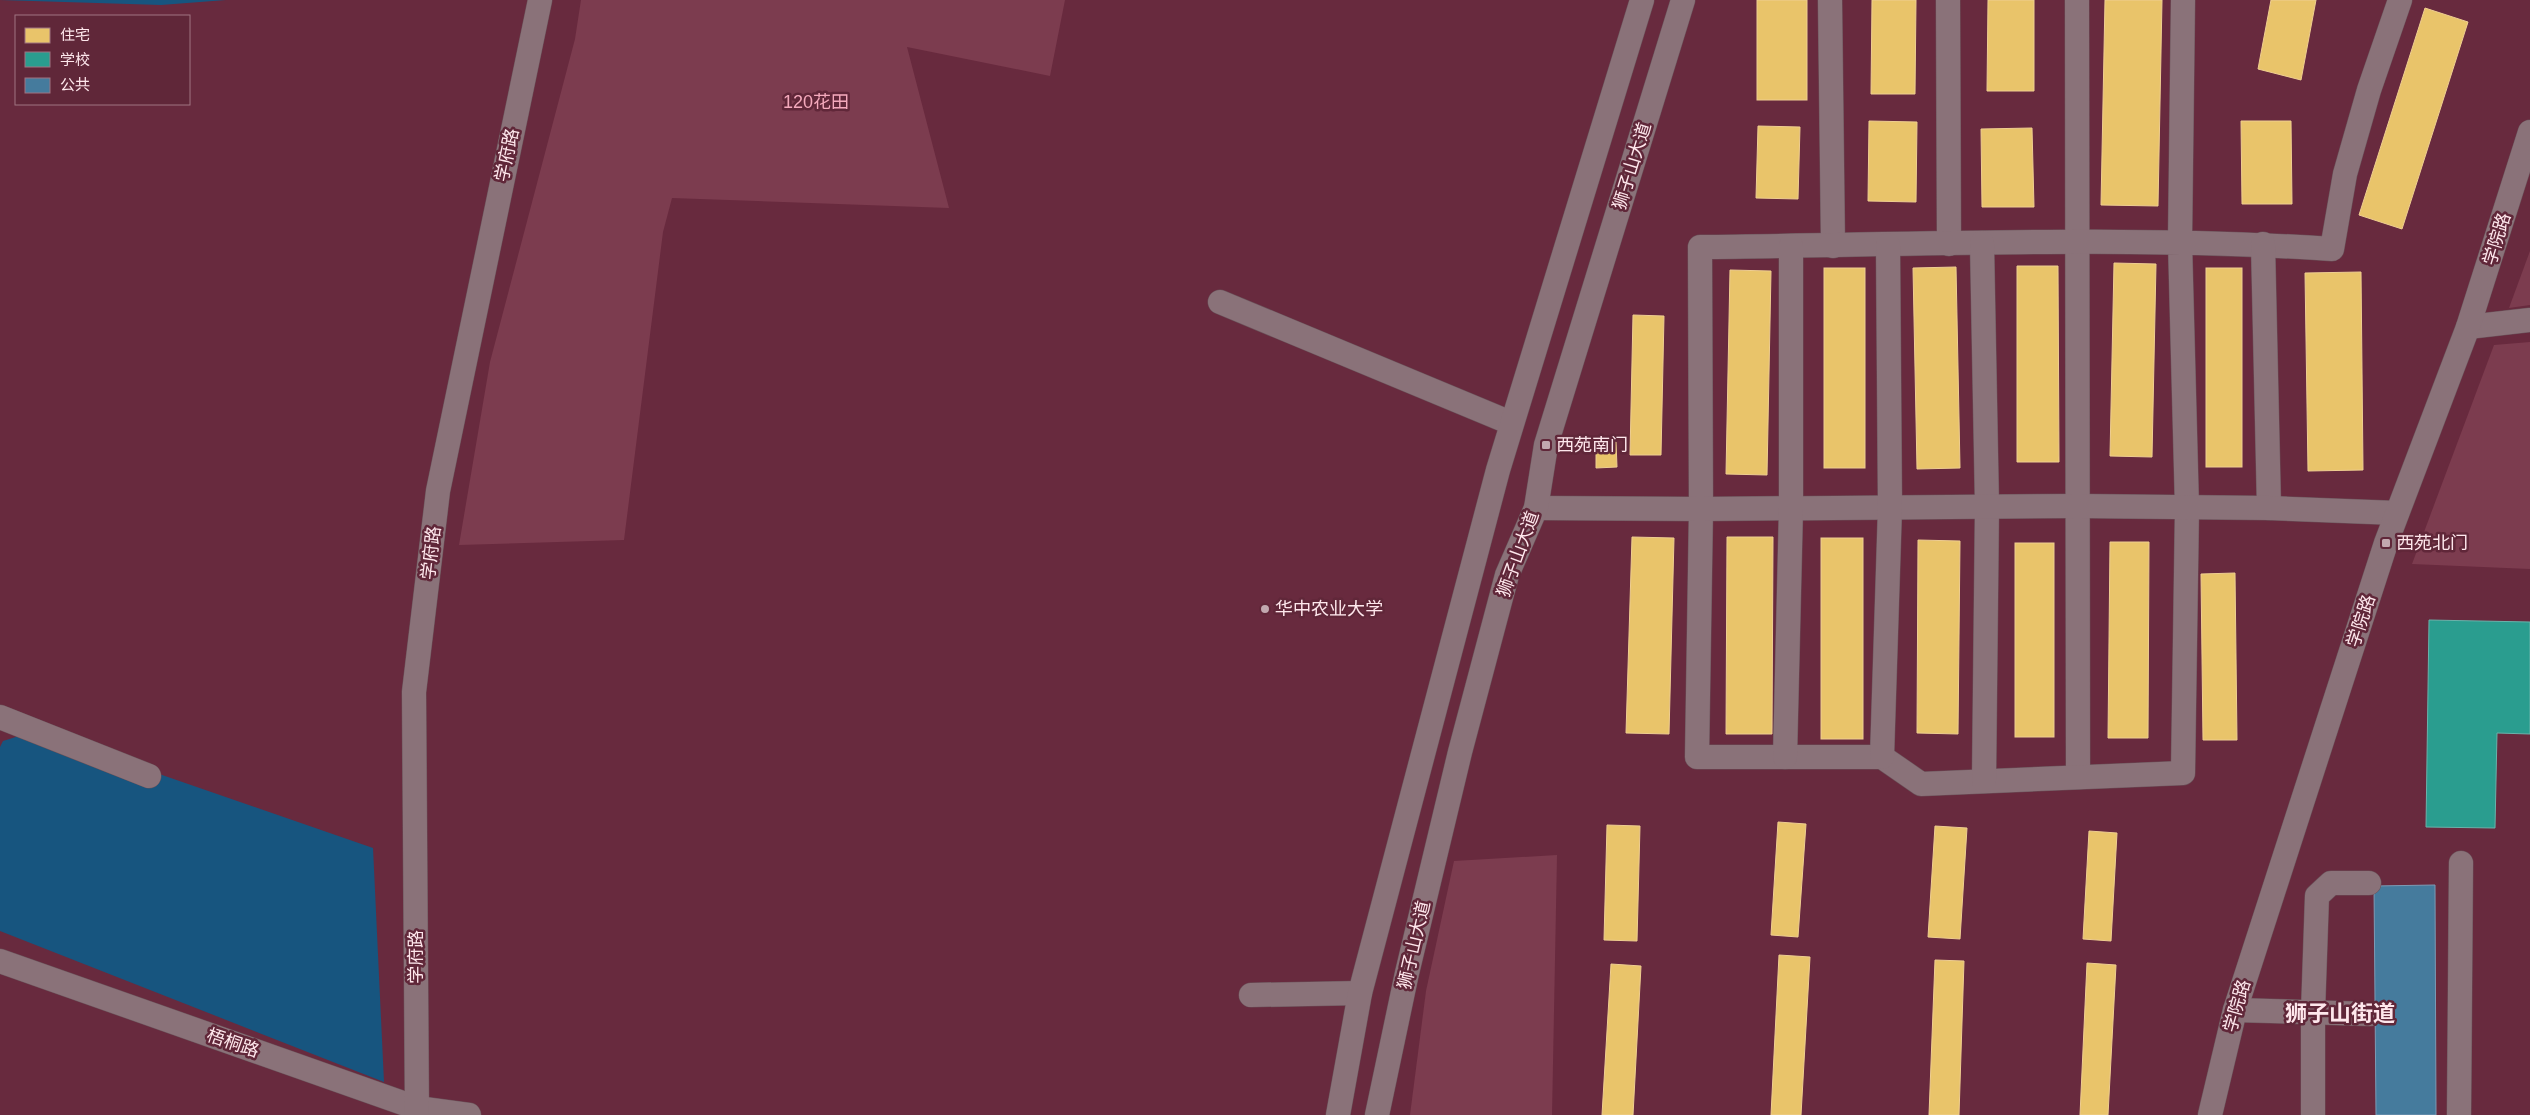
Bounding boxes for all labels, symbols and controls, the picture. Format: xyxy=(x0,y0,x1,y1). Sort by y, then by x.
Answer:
legend xyxy=(15,15,190,105)
text: 住宅 xyxy=(60,26,90,43)
text: 学校 xyxy=(60,51,90,68)
text: 公共 xyxy=(60,76,90,93)
park label: 120花田 xyxy=(783,92,849,112)
street label: 狮子山大道 xyxy=(1609,120,1655,212)
street label: 学府路 xyxy=(492,127,522,183)
street label: 学院路 xyxy=(2480,210,2514,268)
place label: 西苑南门 xyxy=(1556,435,1628,455)
marker: 西苑南门 xyxy=(1540,439,1552,451)
street label: 狮子山大道 xyxy=(1493,508,1543,600)
street label: 学府路 xyxy=(418,525,444,581)
place label: 西苑北门 xyxy=(2396,533,2468,553)
marker: 西苑北门 xyxy=(2380,537,2392,549)
street label: 学院路 xyxy=(2343,592,2379,650)
place label: 华中农业大学 xyxy=(1275,599,1383,619)
marker: 华中农业大学 xyxy=(1259,603,1271,615)
street label: 狮子山大道 xyxy=(1394,899,1434,991)
street label: 学府路 xyxy=(406,930,426,984)
street label: 学院路 xyxy=(2220,977,2254,1035)
district label: 狮子山街道 xyxy=(2285,1001,2395,1026)
street label: 梧桐路 xyxy=(204,1025,262,1061)

